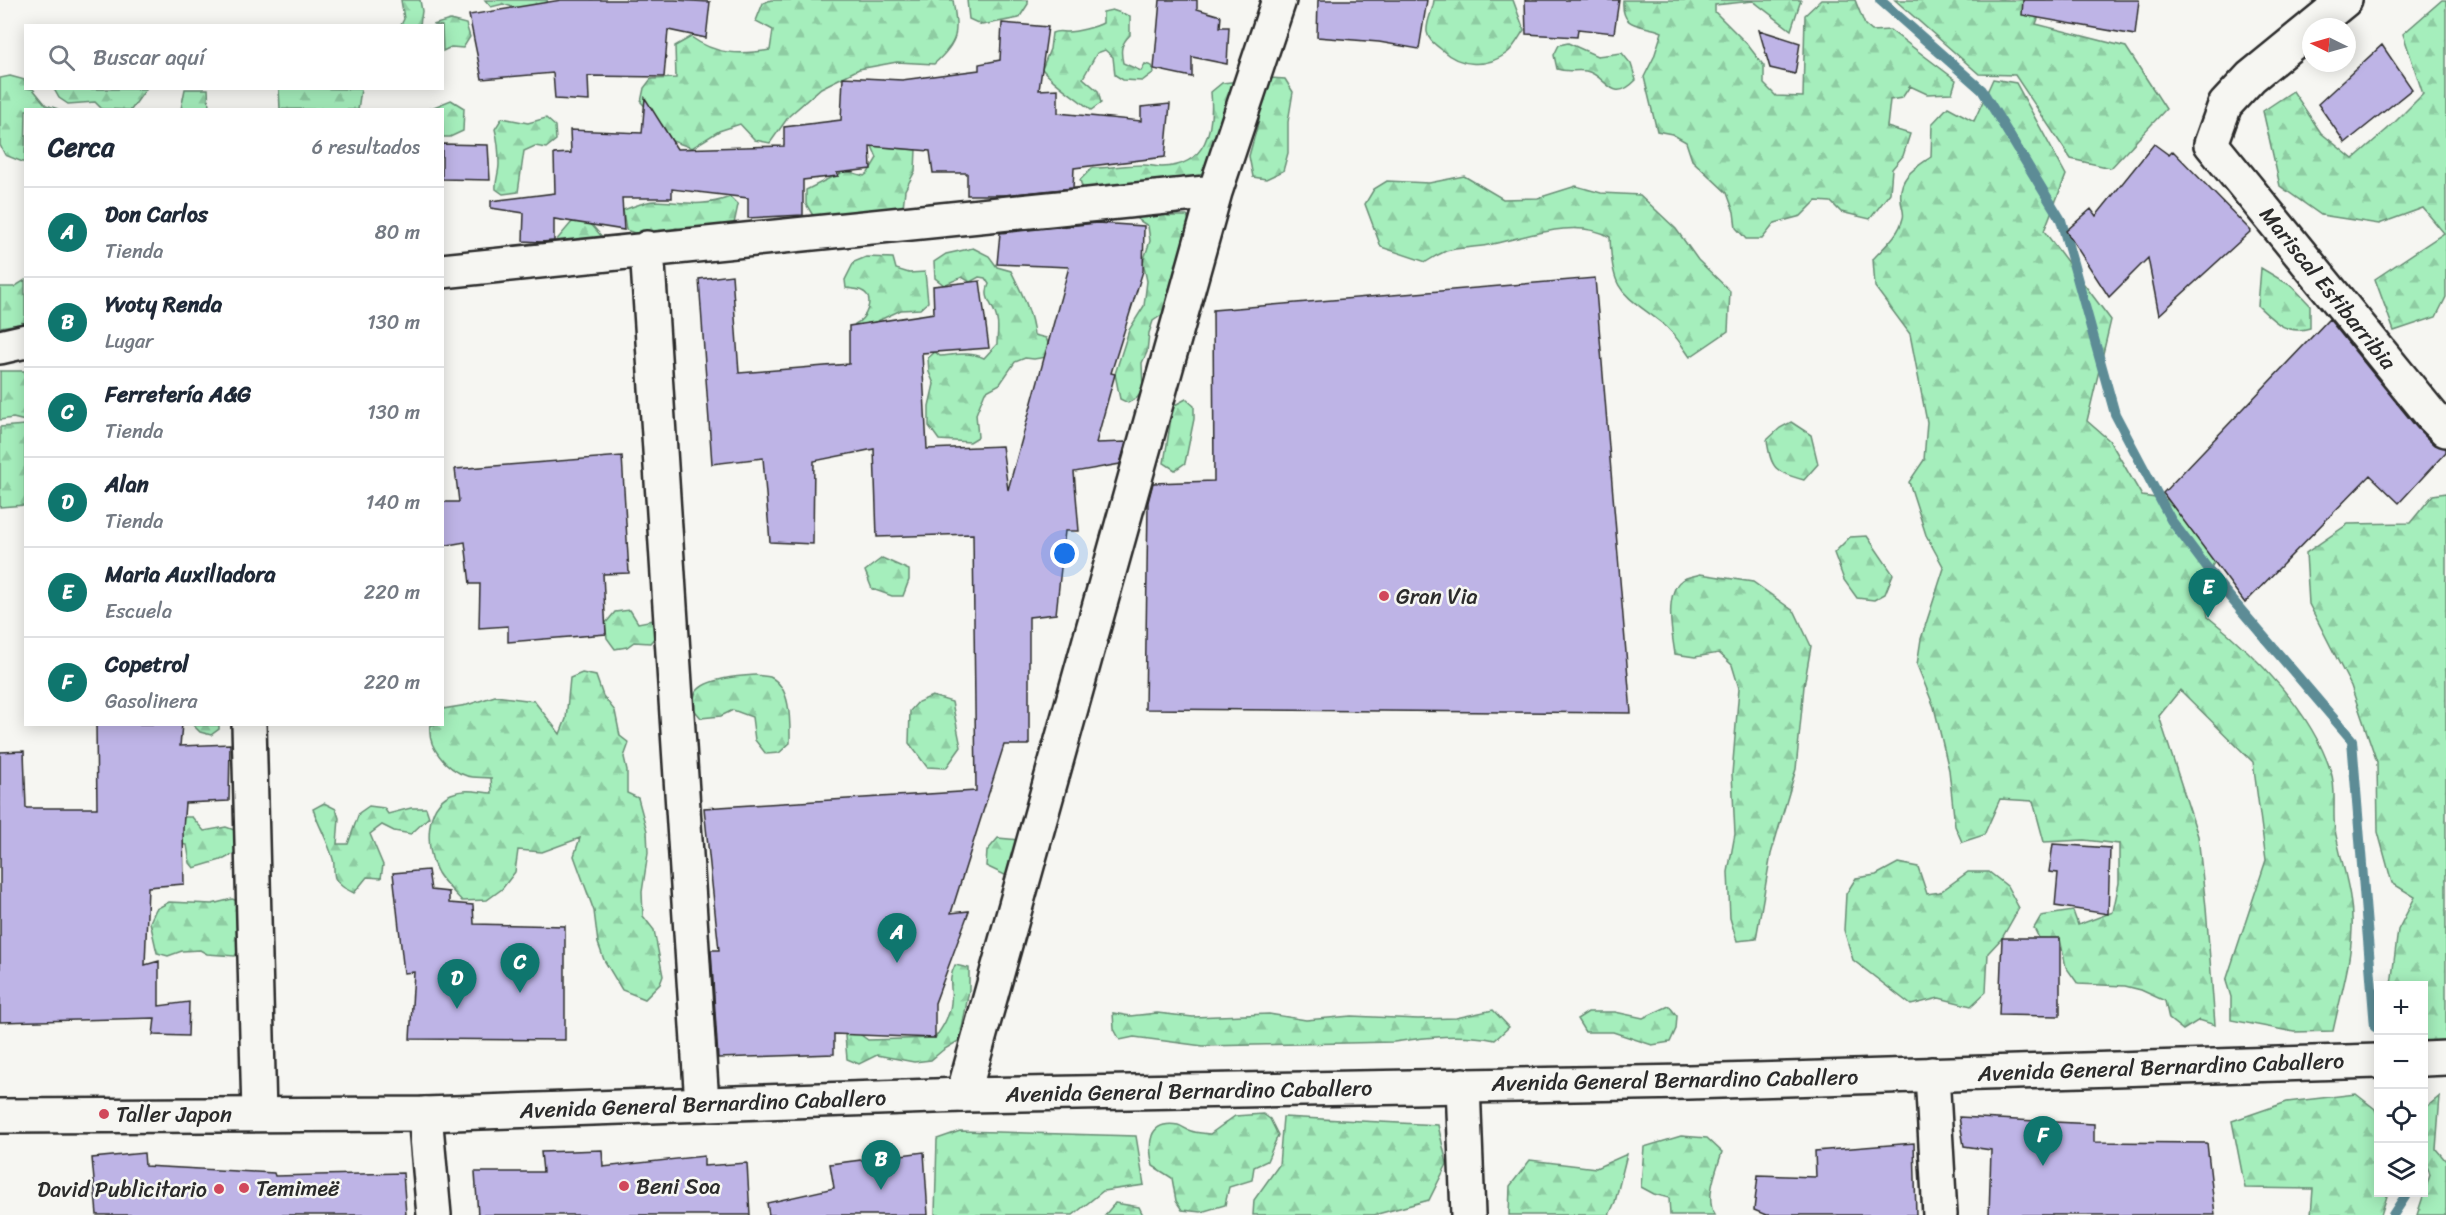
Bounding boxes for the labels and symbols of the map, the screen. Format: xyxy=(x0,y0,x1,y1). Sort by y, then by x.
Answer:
north arrow xyxy=(2302,18,2356,72)
street label: Mariscal Estibarribia xyxy=(2249,197,2407,379)
your location xyxy=(1050,539,1079,568)
pin: E xyxy=(2188,568,2228,618)
place label: Gran Via xyxy=(1396,577,1478,616)
marker: Gran Via xyxy=(1377,589,1391,603)
pin: A xyxy=(878,914,916,963)
pin: C xyxy=(500,944,540,993)
pin: D xyxy=(438,960,476,1009)
street label: Avenida General Bernardino Caballero xyxy=(1976,1041,2345,1093)
street label: Avenida General Bernardino Caballero xyxy=(1490,1057,1859,1103)
street label: Avenida General Bernardino Caballero xyxy=(1004,1068,1373,1114)
street label: Avenida General Bernardino Caballero xyxy=(518,1078,887,1130)
place label: Taller Japon xyxy=(116,1095,232,1134)
marker: Taller Japon xyxy=(97,1107,111,1121)
pin: F xyxy=(2024,1116,2062,1166)
pin: B xyxy=(862,1140,900,1190)
place label: Beni Soa xyxy=(636,1167,721,1206)
place label: Temimeë xyxy=(256,1169,340,1208)
place label: David Publicitario xyxy=(37,1170,207,1209)
marker: Beni Soa xyxy=(617,1179,631,1193)
marker: Temimeë xyxy=(237,1181,251,1195)
marker: David Publicitario xyxy=(212,1182,226,1196)

